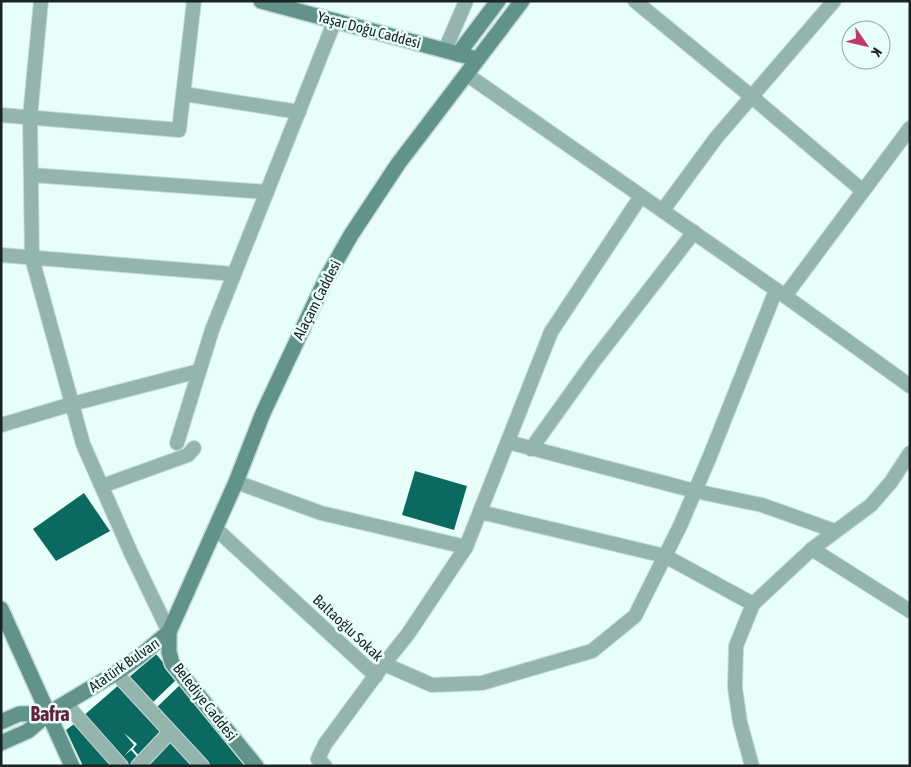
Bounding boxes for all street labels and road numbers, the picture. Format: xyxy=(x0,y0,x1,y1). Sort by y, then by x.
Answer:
street label: Yaşar Doğu Caddesi xyxy=(316,8,423,51)
street label: Alaçam Caddesi xyxy=(289,257,344,342)
street label: Baltaoğlu Sokak xyxy=(310,591,387,665)
street label: Atatürk Bulvarı xyxy=(85,634,162,695)
street label: Belediye Caddesi xyxy=(170,660,241,744)

